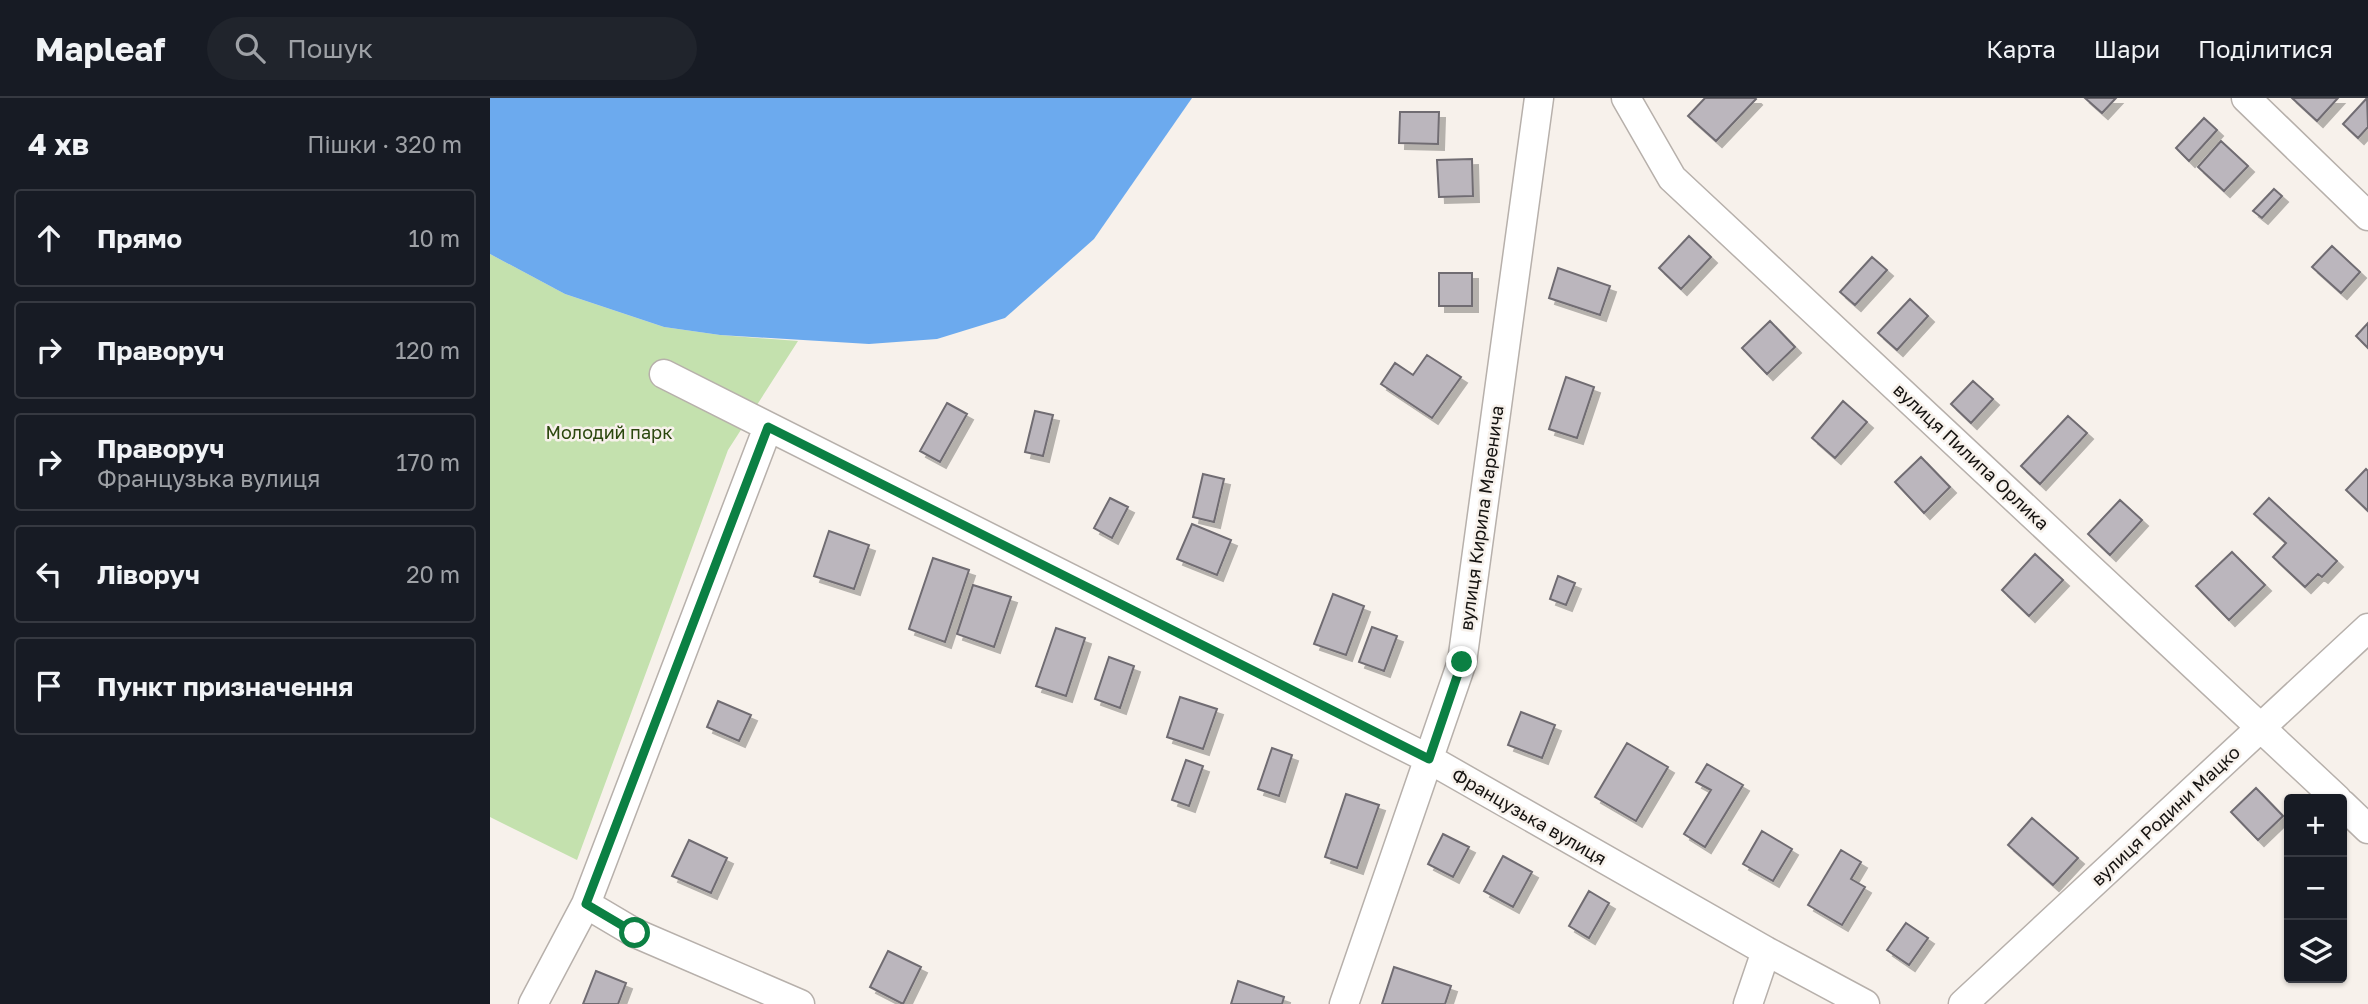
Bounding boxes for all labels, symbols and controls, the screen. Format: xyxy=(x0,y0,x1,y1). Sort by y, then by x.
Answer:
search box xyxy=(207,17,697,80)
text: Mapleaf xyxy=(35,29,165,68)
icon: search xyxy=(231,29,269,67)
text: Пошук xyxy=(287,33,373,64)
text: Карта xyxy=(1986,34,2056,63)
text: Шари xyxy=(2094,34,2160,63)
text: Поділитися xyxy=(2198,34,2333,63)
text: 4 хв xyxy=(28,126,89,162)
text: Пішки · 320 m xyxy=(307,130,462,158)
icon: ahead xyxy=(30,219,68,257)
text: Прямо xyxy=(97,223,182,254)
text: 10 m xyxy=(408,224,460,252)
icon: right xyxy=(30,331,68,369)
text: Праворуч xyxy=(97,335,225,366)
text: 120 m xyxy=(395,336,460,364)
street label: вулиця Пилипа Орлика xyxy=(1889,378,2054,534)
street label: вулиця Кирила Маренича xyxy=(1454,404,1508,632)
park label: Молодий парк xyxy=(546,421,673,443)
text: Праворуч xyxy=(97,433,225,464)
icon: right xyxy=(30,443,68,481)
text: 170 m xyxy=(396,448,460,476)
text: Французька вулиця xyxy=(97,464,320,492)
icon: left xyxy=(30,555,68,593)
text: Ліворуч xyxy=(97,559,200,590)
text: 20 m xyxy=(406,560,460,588)
route end xyxy=(1446,646,1477,677)
icon: arrive xyxy=(30,667,68,705)
text: Пункт призначення xyxy=(97,671,353,702)
street label: вулиця Родини Мацко xyxy=(2086,741,2244,890)
street label: Французька вулиця xyxy=(1448,763,1611,869)
map controls xyxy=(2284,794,2347,983)
button: + xyxy=(2284,794,2347,857)
button: − xyxy=(2284,857,2347,920)
route start xyxy=(619,917,650,948)
button: layers xyxy=(2284,920,2347,983)

